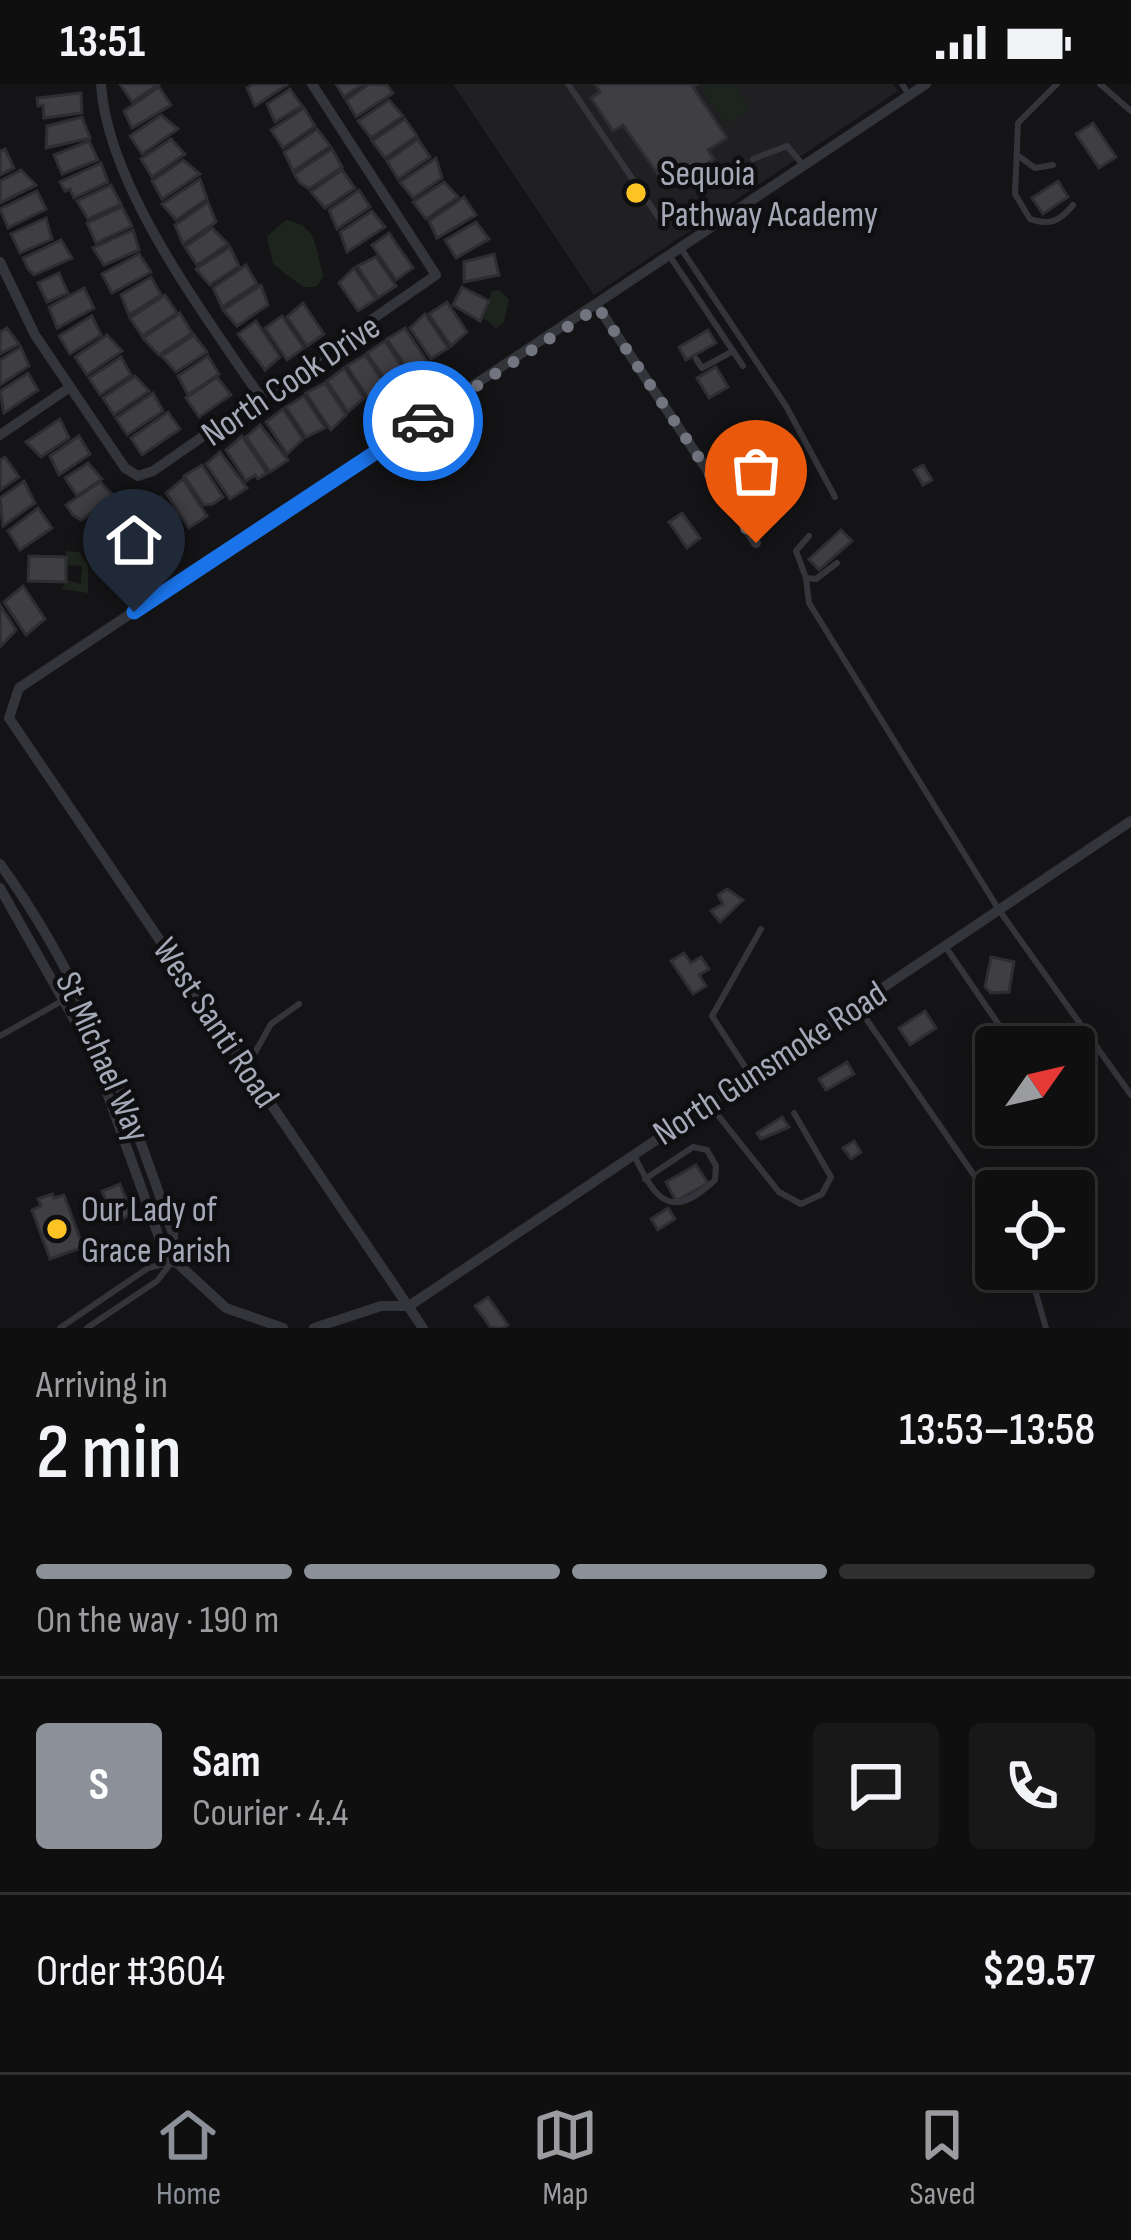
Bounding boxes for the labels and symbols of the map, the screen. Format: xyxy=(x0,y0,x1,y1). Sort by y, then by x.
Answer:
place label: Sequoia Pathway Academy xyxy=(660,153,878,237)
marker: Sequoia Pathway Academy xyxy=(623,180,649,206)
street label: North Cook Drive xyxy=(194,306,389,456)
courier xyxy=(363,361,483,481)
pin xyxy=(705,420,807,543)
pin xyxy=(83,489,185,612)
street label: West Santi Road xyxy=(143,930,287,1116)
street label: St Michael Way xyxy=(45,966,158,1148)
street label: North Gunsmoke Road xyxy=(646,973,895,1155)
north arrow xyxy=(975,1026,1095,1146)
place label: Our Lady of Grace Parish xyxy=(81,1189,231,1273)
marker: Our Lady of Grace Parish xyxy=(44,1216,70,1242)

